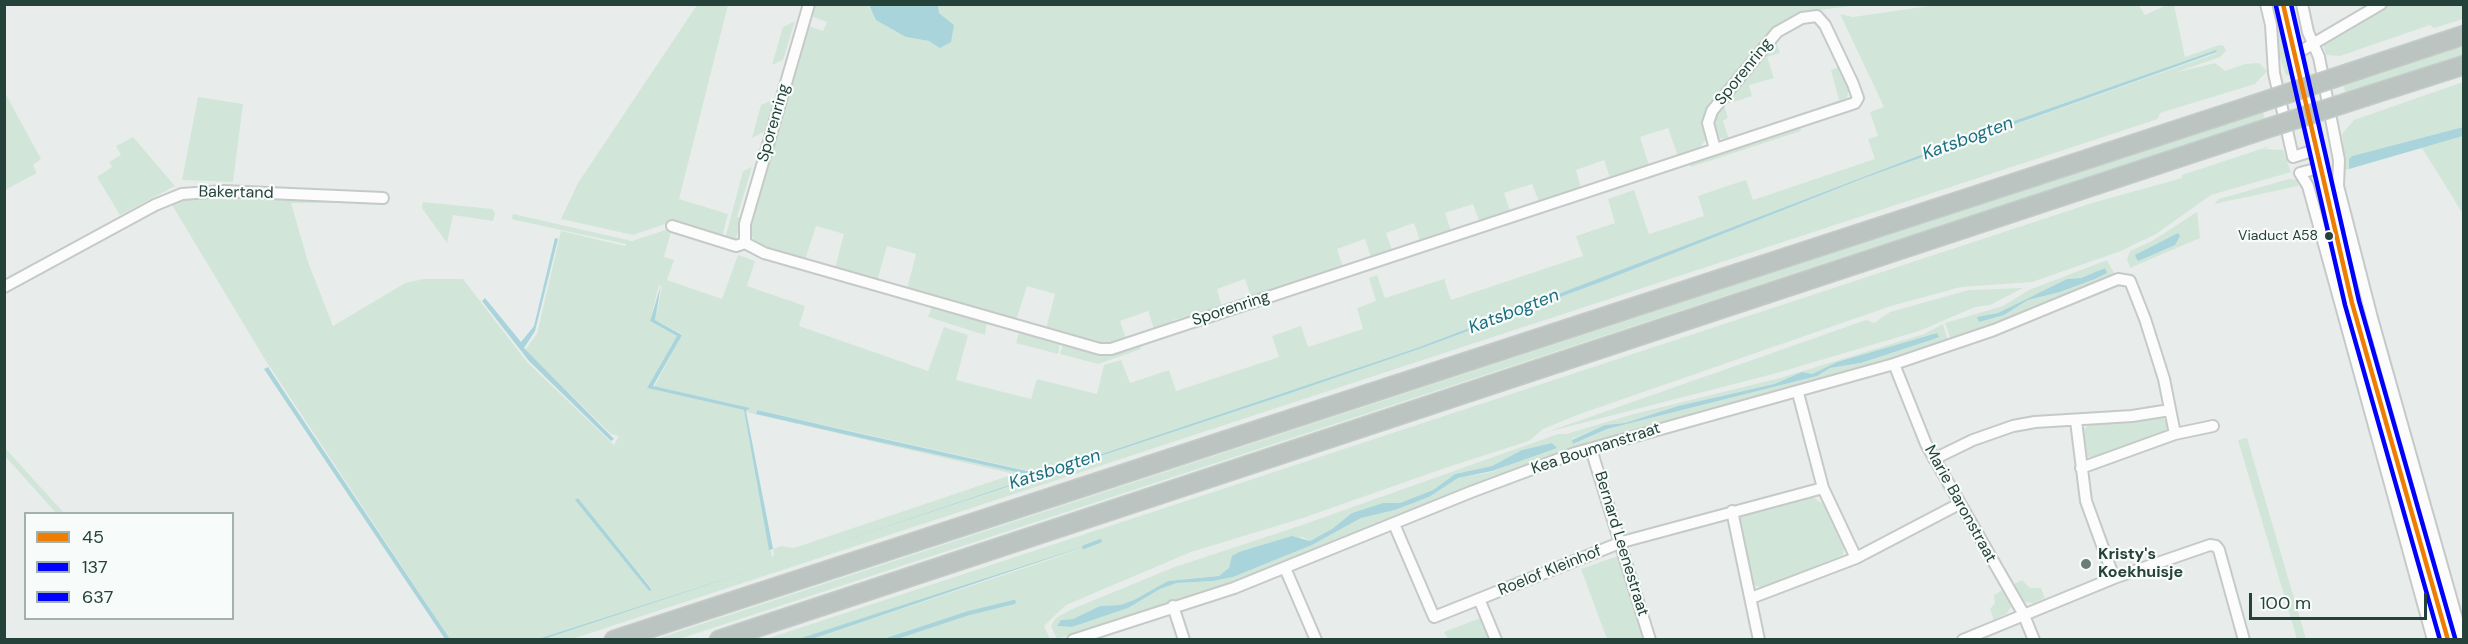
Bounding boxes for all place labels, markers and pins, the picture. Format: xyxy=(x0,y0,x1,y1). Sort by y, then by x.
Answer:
place label: Viaduct A58 xyxy=(2238,228,2318,244)
marker: Viaduct A58 xyxy=(2323,230,2335,242)
place label: Kristy's Koekhuisje xyxy=(2098,545,2183,583)
marker: Kristy's Koekhuisje xyxy=(2079,557,2093,571)

